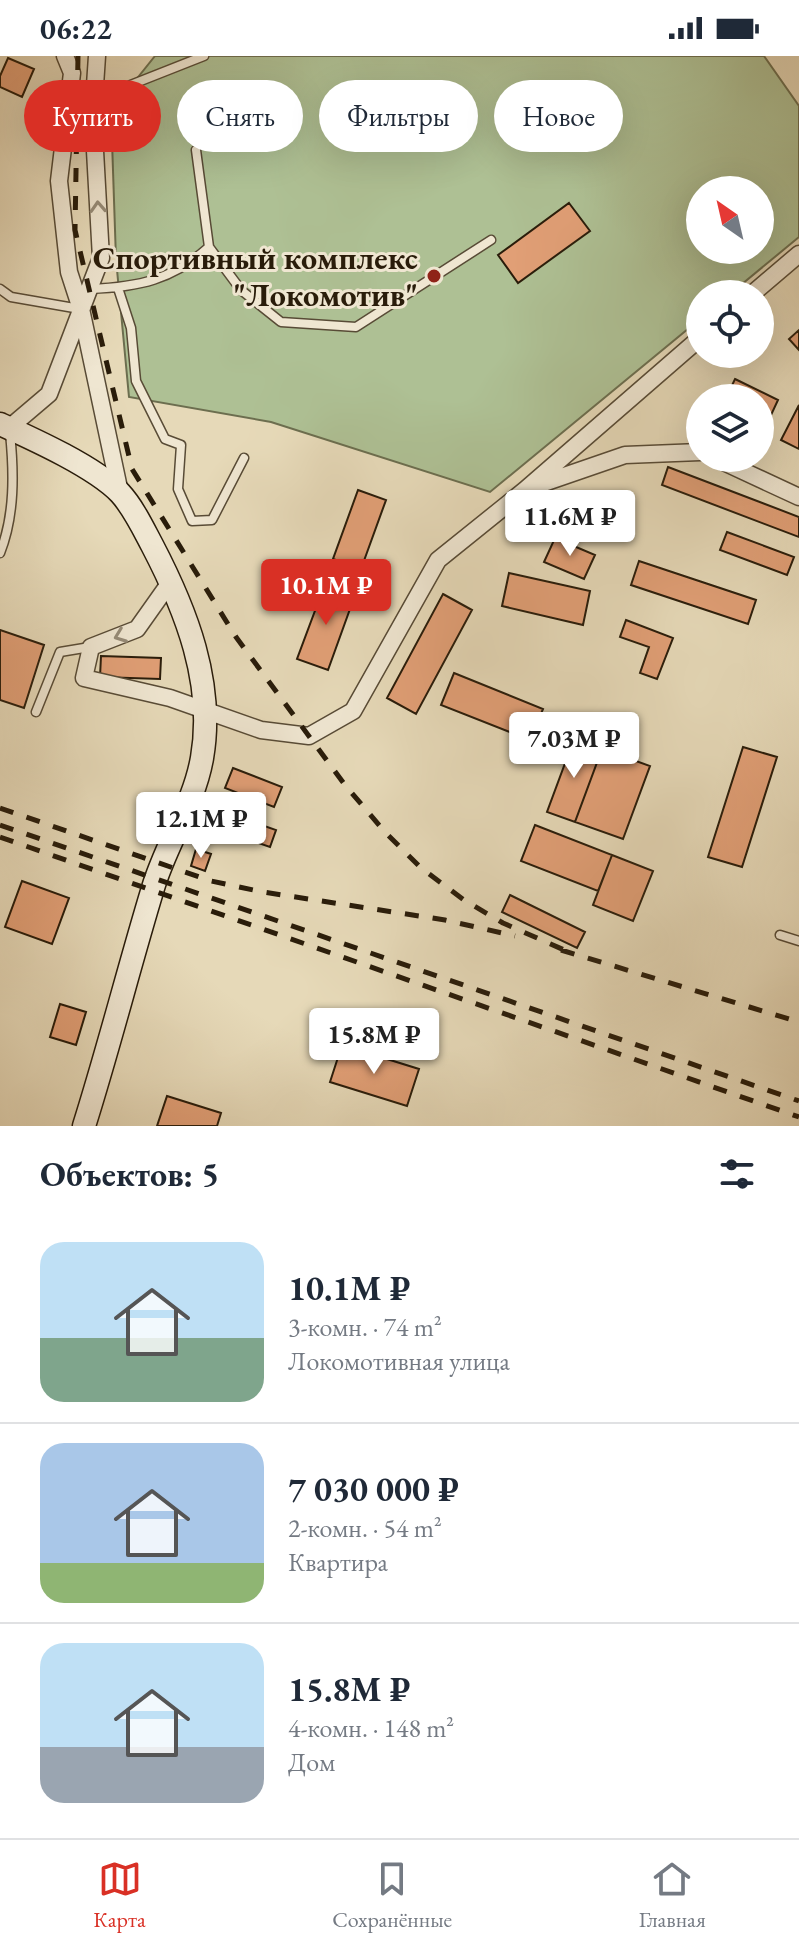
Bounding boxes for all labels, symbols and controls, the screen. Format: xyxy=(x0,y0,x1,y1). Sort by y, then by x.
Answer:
text: 06:22 xyxy=(40,9,112,48)
chip: Купить xyxy=(24,80,161,152)
chip: Снять xyxy=(177,80,303,152)
chip: Фильтры xyxy=(319,80,478,152)
chip: Новое xyxy=(494,80,623,152)
north arrow xyxy=(686,176,774,264)
map controls xyxy=(686,176,774,472)
one-way arrow xyxy=(90,200,107,213)
place label: Спортивный комплекс "Локомотив" xyxy=(93,237,418,316)
marker: Спортивный комплекс "Локомотив" xyxy=(425,267,443,285)
button: locate xyxy=(686,280,774,368)
button: layers xyxy=(686,384,774,472)
pin: 11.6M ₽ xyxy=(496,490,644,558)
text: 11.6M ₽ xyxy=(523,499,617,533)
pin: 10.1M ₽ xyxy=(252,559,400,627)
text: 10.1M ₽ xyxy=(279,568,373,602)
one-way arrow xyxy=(114,626,128,643)
pin: 7.03M ₽ xyxy=(500,712,648,780)
text: 7.03M ₽ xyxy=(527,721,621,755)
pin: 12.1M ₽ xyxy=(127,792,275,860)
text: 12.1M ₽ xyxy=(154,801,248,835)
pin: 15.8M ₽ xyxy=(300,1008,448,1076)
text: 15.8M ₽ xyxy=(327,1017,421,1051)
text: Объектов: 5 xyxy=(40,1152,219,1196)
icon: filters xyxy=(715,1152,759,1196)
text: 10.1M ₽ xyxy=(288,1266,411,1310)
icon: home xyxy=(104,1274,200,1370)
text: 3-комн. · 74 m² xyxy=(288,1310,442,1344)
text: Локомотивная улица xyxy=(288,1344,510,1378)
text: 7 030 000 ₽ xyxy=(288,1467,459,1511)
icon: home xyxy=(104,1475,200,1571)
text: 2-комн. · 54 m² xyxy=(288,1511,442,1545)
text: Квартира xyxy=(288,1545,388,1579)
text: 15.8M ₽ xyxy=(288,1667,411,1711)
icon: home xyxy=(104,1675,200,1771)
text: 4-комн. · 148 m² xyxy=(288,1711,454,1745)
text: Дом xyxy=(288,1745,335,1779)
tab: Карта xyxy=(93,1857,146,1934)
tab: Сохранённые xyxy=(332,1857,452,1934)
tab: Главная xyxy=(639,1857,706,1934)

